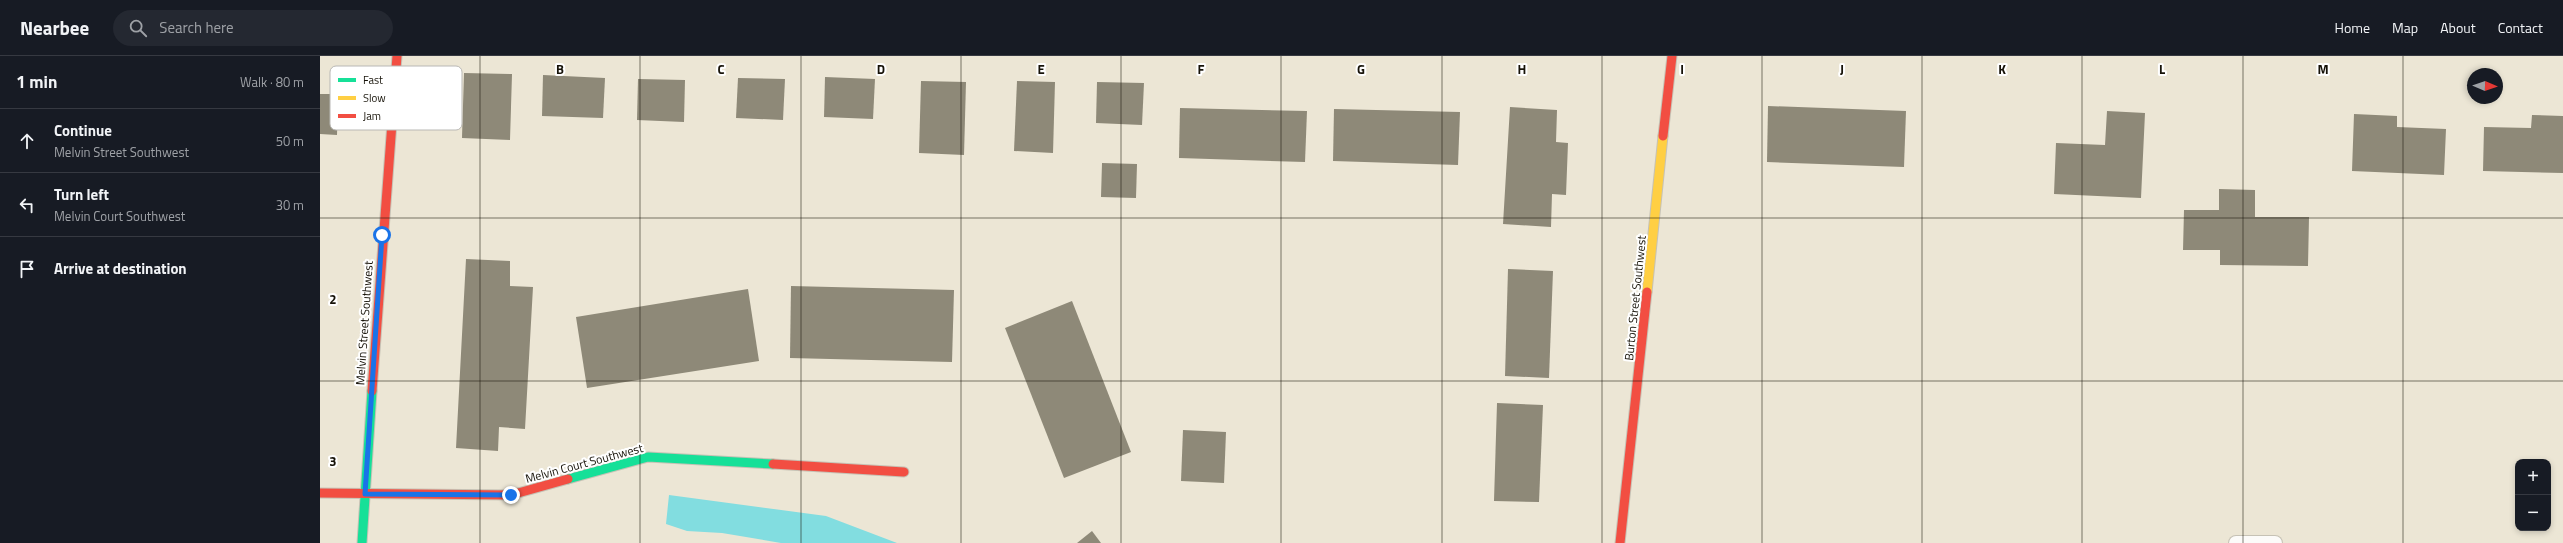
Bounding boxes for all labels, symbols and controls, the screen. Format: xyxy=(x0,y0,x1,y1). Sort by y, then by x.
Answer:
search box xyxy=(113,10,393,46)
text: Nearbee xyxy=(20,13,89,42)
text: Search here xyxy=(159,16,234,39)
icon: search xyxy=(127,17,149,39)
text: Home xyxy=(2335,17,2370,38)
text: Map xyxy=(2392,17,2418,38)
text: About xyxy=(2440,17,2476,38)
text: Contact xyxy=(2498,17,2543,38)
text: B xyxy=(556,59,564,79)
text: C xyxy=(717,59,725,79)
text: D xyxy=(877,59,885,79)
text: E xyxy=(1037,59,1045,79)
text: F xyxy=(1198,59,1205,79)
text: G xyxy=(1357,59,1365,79)
text: H xyxy=(1518,59,1526,79)
text: I xyxy=(1680,59,1684,79)
text: J xyxy=(1840,59,1844,79)
text: K xyxy=(1998,59,2006,79)
text: L xyxy=(2159,59,2165,79)
text: M xyxy=(2317,59,2329,79)
legend xyxy=(330,66,462,130)
north arrow xyxy=(2467,68,2503,104)
text: 1 min xyxy=(16,69,57,95)
text: Walk · 80 m xyxy=(240,72,304,92)
text: Fast xyxy=(363,72,383,88)
text: Slow xyxy=(363,90,386,106)
text: Jam xyxy=(363,108,381,124)
text: Continue xyxy=(54,119,112,142)
icon: ahead xyxy=(16,130,38,152)
text: 50 m xyxy=(276,131,304,151)
text: Melvin Street Southwest xyxy=(54,142,189,162)
text: Turn left xyxy=(54,183,109,206)
icon: left xyxy=(16,194,38,216)
text: 30 m xyxy=(276,195,304,215)
text: Melvin Court Southwest xyxy=(54,206,185,226)
route start xyxy=(373,226,391,244)
street label: Burton Street Southwest xyxy=(1619,234,1651,362)
text: Arrive at destination xyxy=(54,257,187,280)
icon: arrive xyxy=(16,258,38,280)
street label: Melvin Street Southwest xyxy=(350,259,378,386)
text: 2 xyxy=(329,289,337,309)
street label: Melvin Court Southwest xyxy=(523,438,646,488)
text: 3 xyxy=(329,451,337,471)
map controls xyxy=(2515,459,2551,531)
button: + xyxy=(2515,459,2551,495)
route end xyxy=(502,486,520,504)
button: − xyxy=(2515,495,2551,531)

